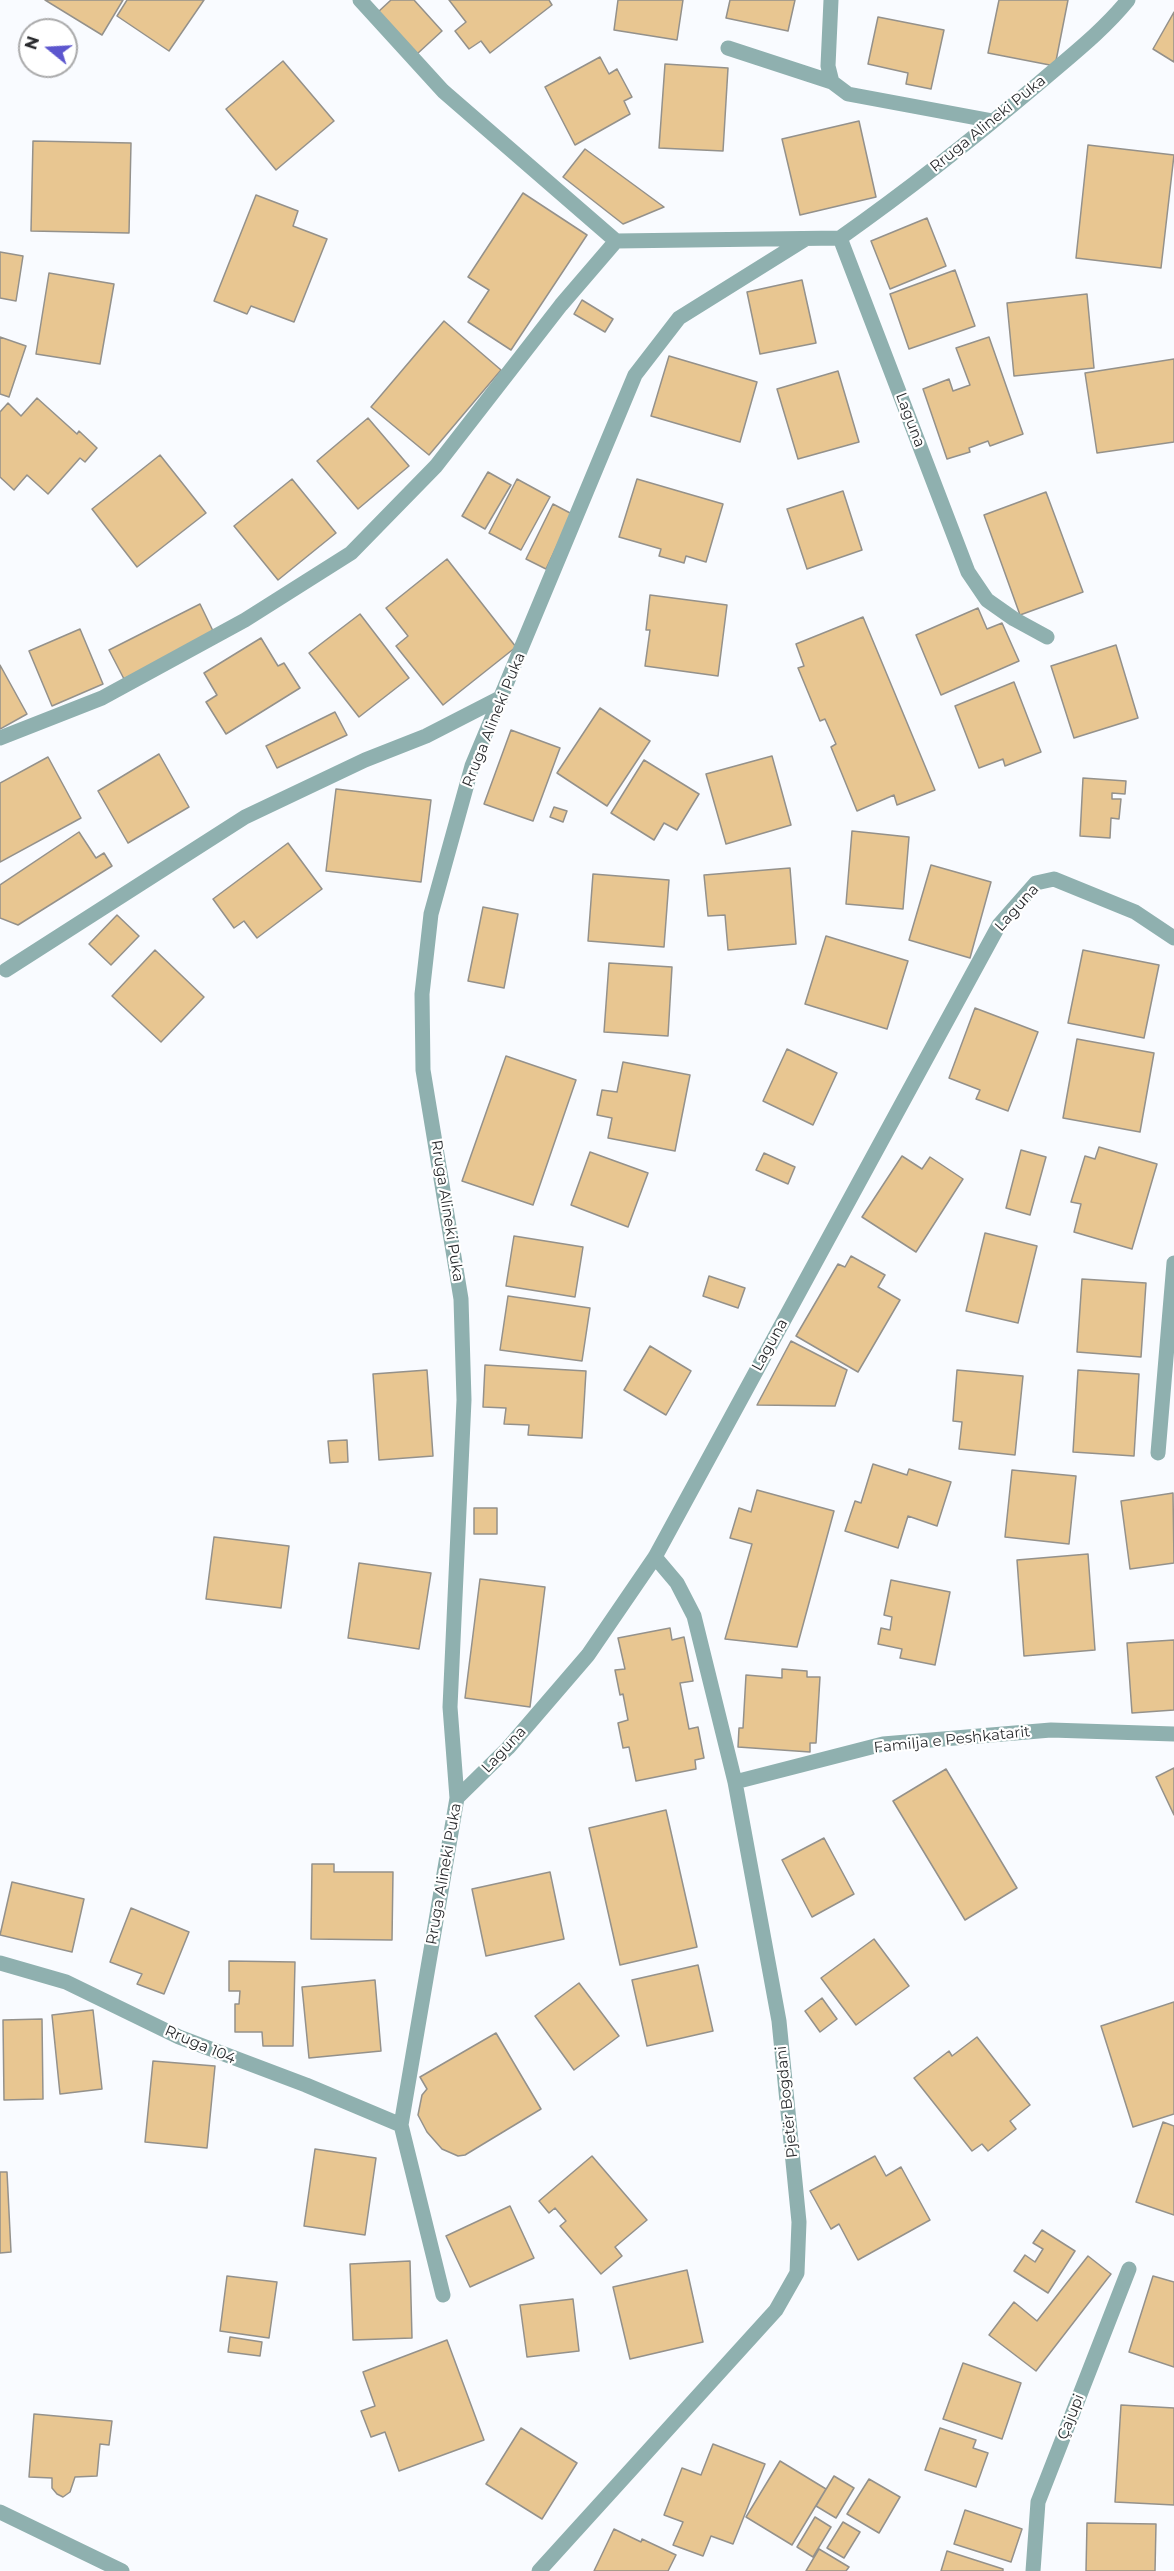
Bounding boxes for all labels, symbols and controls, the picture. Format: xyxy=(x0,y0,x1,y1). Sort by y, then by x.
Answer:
north arrow xyxy=(18,18,78,78)
text: N xyxy=(21,34,43,52)
street label: Rruga Alineki Puka xyxy=(927,72,1049,176)
street label: Laguna xyxy=(891,390,929,450)
street label: Rruga Alineki Puka xyxy=(459,650,529,790)
street label: Laguna xyxy=(991,881,1043,935)
street label: Rruga Alineki Puka xyxy=(427,1139,467,1283)
street label: Laguna xyxy=(748,1316,792,1374)
street label: Laguna xyxy=(478,1723,530,1777)
street label: Familja e Peshkatarit xyxy=(873,1723,1031,1757)
street label: Rruga Alineki Puka xyxy=(423,1802,465,1946)
street label: Rruga 104 xyxy=(162,2022,238,2068)
street label: Pjetër Bogdani xyxy=(772,2045,802,2159)
street label: Çajupi xyxy=(1054,2391,1088,2443)

